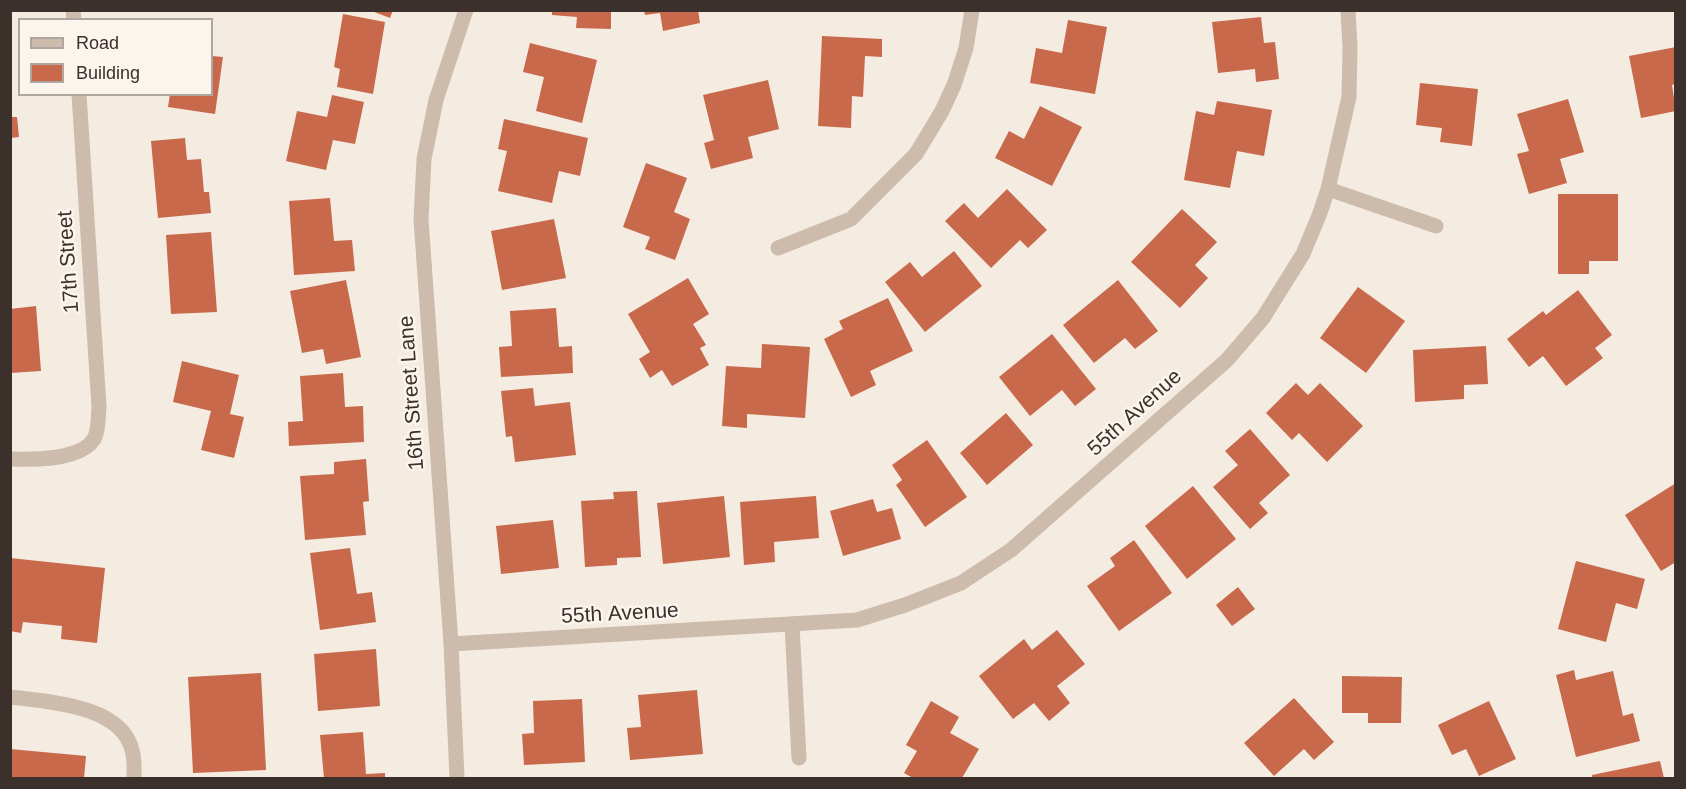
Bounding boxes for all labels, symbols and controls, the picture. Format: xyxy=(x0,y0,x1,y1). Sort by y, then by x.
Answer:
legend xyxy=(18,18,213,96)
text: Road xyxy=(76,33,119,53)
text: Building xyxy=(76,63,140,83)
street label: 17th Street xyxy=(53,210,85,314)
street label: 16th Street Lane xyxy=(394,315,430,471)
street label: 55th Avenue xyxy=(1083,364,1187,462)
street label: 55th Avenue xyxy=(561,598,679,630)

